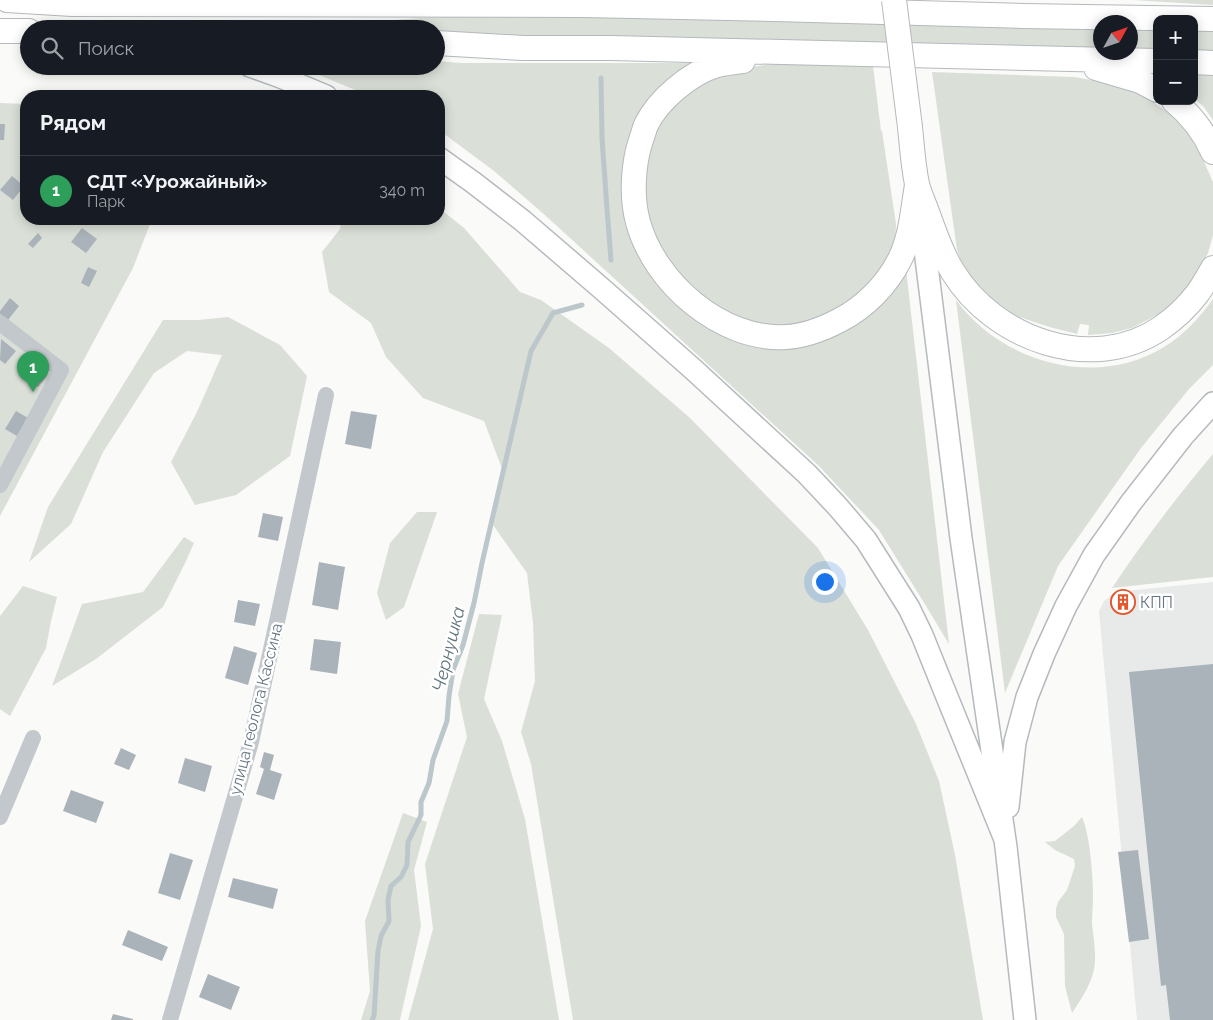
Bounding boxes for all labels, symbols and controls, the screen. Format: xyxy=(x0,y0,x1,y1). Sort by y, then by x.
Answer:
north arrow xyxy=(1093,15,1138,60)
map controls xyxy=(1153,15,1198,105)
button: + xyxy=(1153,15,1198,60)
search box xyxy=(20,20,445,75)
icon: search xyxy=(38,34,66,62)
text: Поиск xyxy=(78,37,134,59)
button: − xyxy=(1153,60,1198,105)
text: Рядом xyxy=(40,110,106,135)
text: СДТ «Урожайный» xyxy=(87,170,267,192)
text: 1 xyxy=(52,181,60,200)
text: 340 m xyxy=(379,181,425,200)
text: Парк xyxy=(87,192,125,211)
pin: 1 xyxy=(17,351,49,392)
your location xyxy=(812,569,838,595)
building icon: КПП xyxy=(1110,589,1136,615)
place label: КПП xyxy=(1140,593,1173,612)
water label: Чернушка xyxy=(427,604,469,694)
street label: улица геолога Кассина xyxy=(225,621,287,797)

